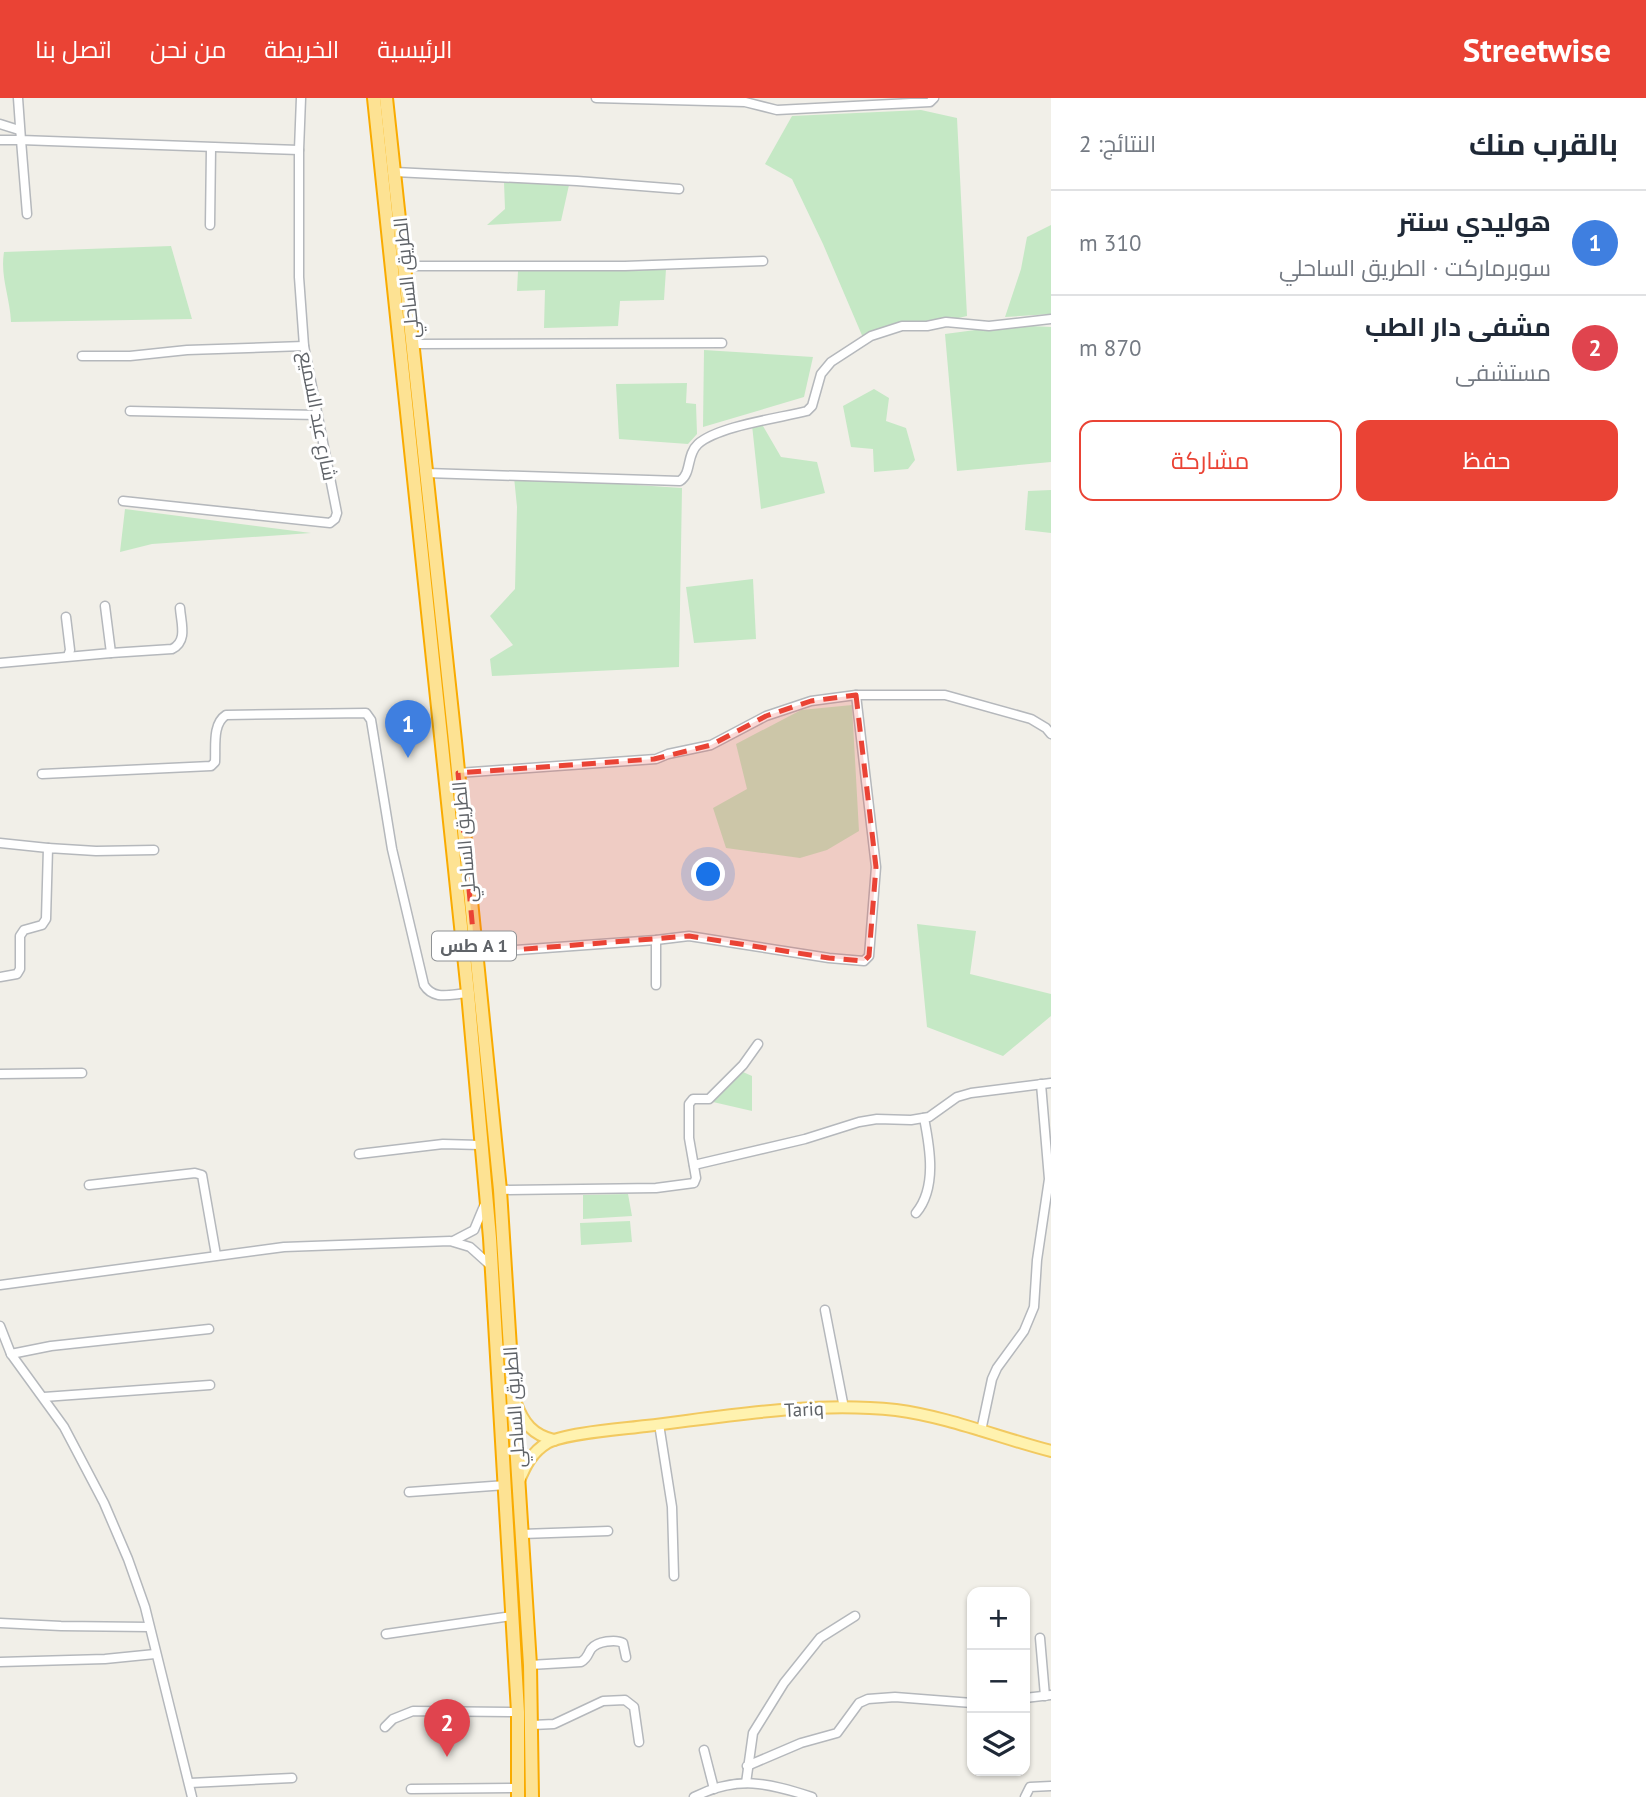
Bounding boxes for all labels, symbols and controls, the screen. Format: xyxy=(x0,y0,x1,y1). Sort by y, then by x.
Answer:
text: Streetwise xyxy=(1463,28,1611,71)
text: اتصل بنا xyxy=(35,34,112,65)
text: من نحن xyxy=(150,34,226,65)
text: الخريطة xyxy=(264,34,339,65)
text: الرئيسية xyxy=(377,34,453,65)
text: بالقرب منك xyxy=(1469,124,1618,163)
text: النتائج: 2 xyxy=(1079,129,1156,158)
text: هوليدي سنتر xyxy=(1398,205,1551,238)
street label: الطريق الساحلي xyxy=(388,216,427,340)
text: 310 m xyxy=(1079,228,1141,257)
text: 1 xyxy=(1588,228,1602,257)
text: سوبرماركت · الطريق الساحلي xyxy=(1279,253,1551,282)
text: مشفى دار الطب xyxy=(1365,310,1551,343)
text: 870 m xyxy=(1079,333,1141,362)
text: 2 xyxy=(1588,333,1602,362)
street label: شارع عبد السميع xyxy=(292,349,342,483)
text: مستشفى xyxy=(1455,358,1551,387)
button: مشاركة xyxy=(1079,420,1342,501)
button: حفظ xyxy=(1356,420,1618,501)
pin: 1 xyxy=(385,700,431,758)
street label: الطريق الساحلي xyxy=(447,780,484,904)
your location xyxy=(691,857,725,891)
road number: طس A 1 xyxy=(432,932,516,960)
street label: الطريق الساحلي xyxy=(498,1345,533,1469)
street label: Tariq xyxy=(784,1396,824,1422)
map controls xyxy=(967,1587,1030,1776)
button: + xyxy=(967,1587,1030,1650)
button: − xyxy=(967,1650,1030,1713)
pin: 2 xyxy=(424,1699,470,1757)
button: layers xyxy=(967,1713,1030,1776)

